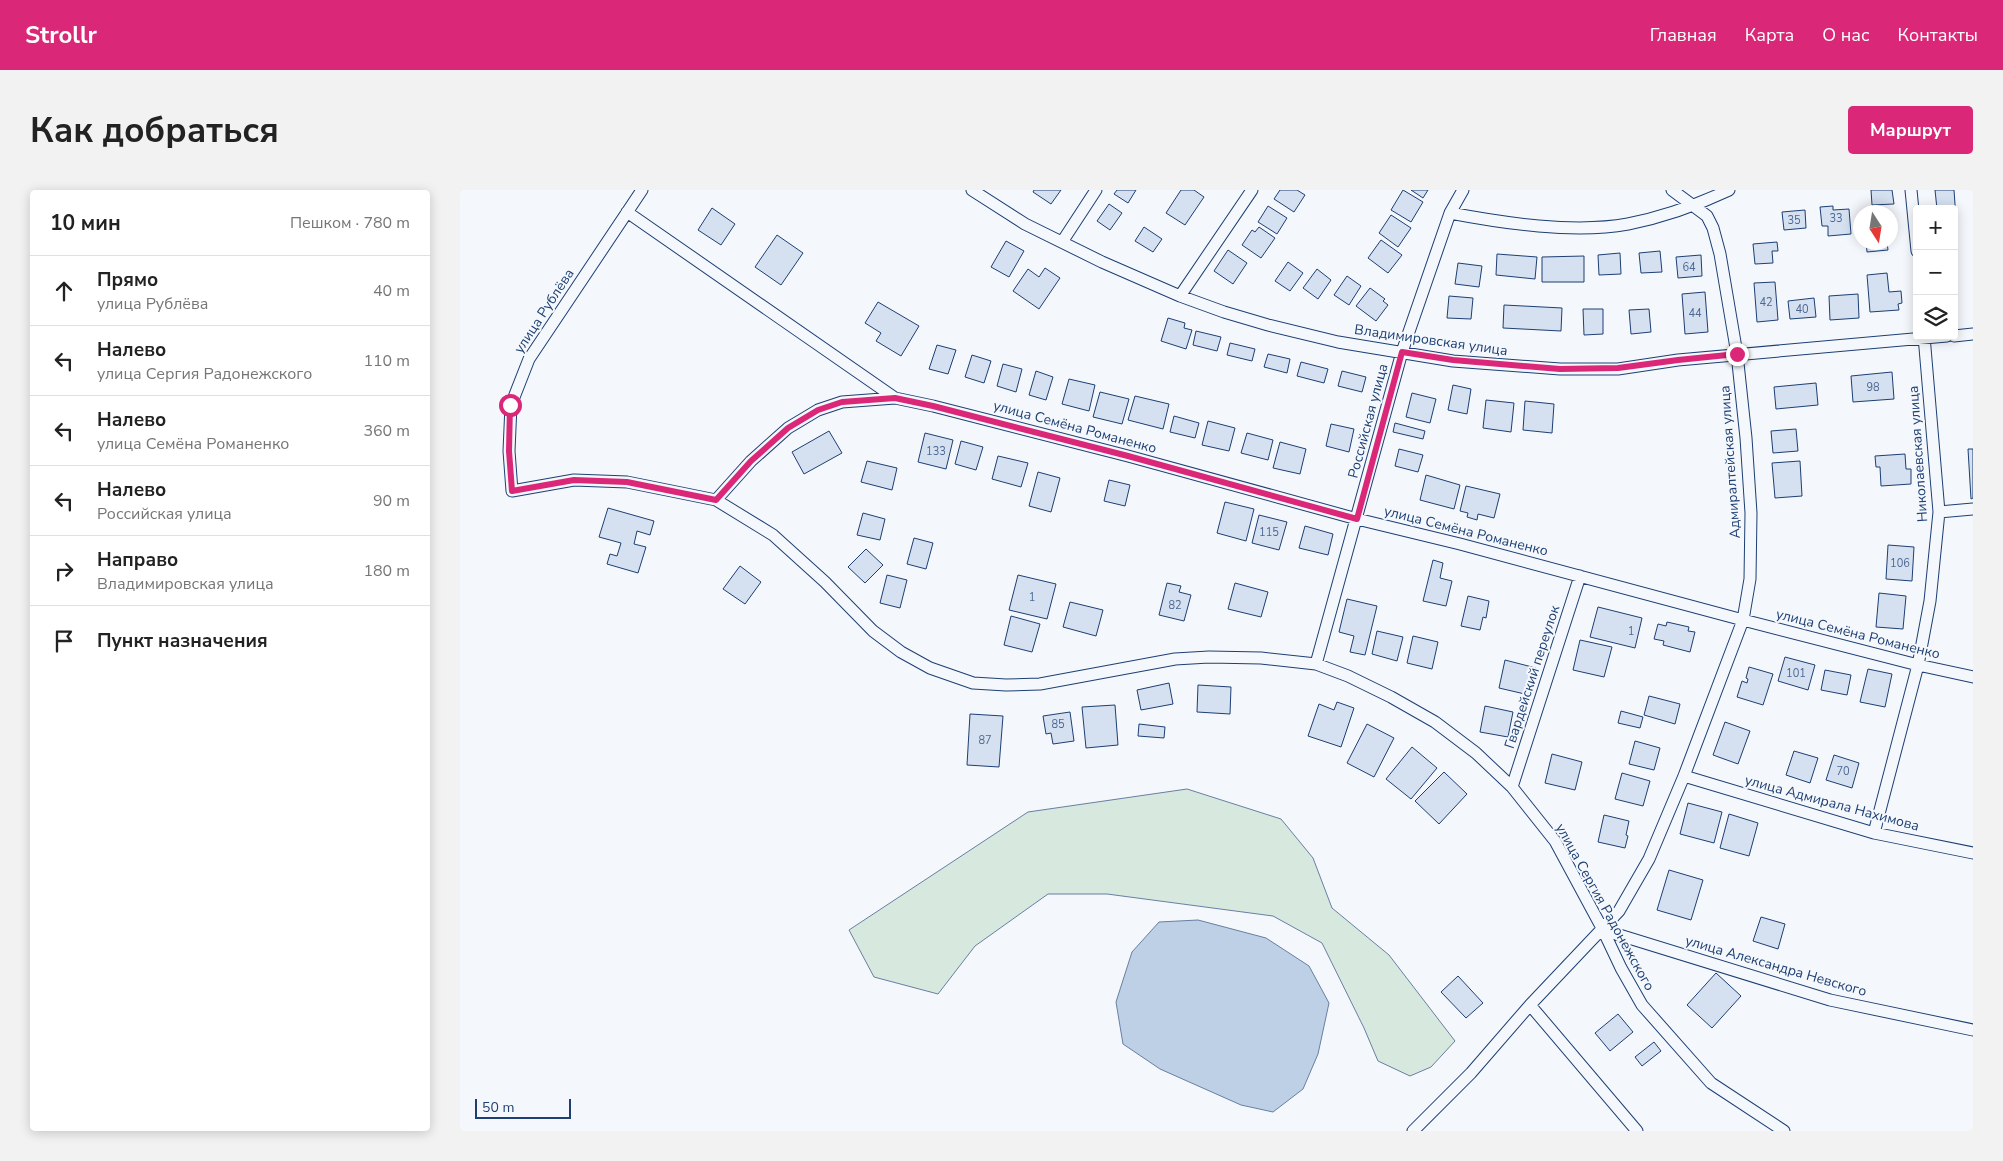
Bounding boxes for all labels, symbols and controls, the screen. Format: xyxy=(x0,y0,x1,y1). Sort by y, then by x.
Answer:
text: Strollr xyxy=(25,19,97,51)
text: Главная xyxy=(1650,23,1717,47)
text: Карта xyxy=(1745,23,1794,47)
text: О нас xyxy=(1822,23,1870,47)
text: Контакты xyxy=(1898,23,1978,47)
button: Маршрут xyxy=(1848,106,1973,154)
text: Как добраться xyxy=(30,107,279,154)
north arrow xyxy=(1853,205,1898,250)
map controls xyxy=(1913,205,1958,340)
button: + xyxy=(1913,205,1958,250)
text: 10 мин xyxy=(50,209,121,237)
house number: 33 xyxy=(1829,211,1843,226)
text: Пешком · 780 m xyxy=(290,212,410,234)
house number: 35 xyxy=(1787,213,1801,228)
button: − xyxy=(1913,250,1958,295)
house number: 64 xyxy=(1682,260,1696,275)
street label: улица Рублёва xyxy=(509,265,579,357)
text: Прямо xyxy=(97,267,158,293)
icon: ahead xyxy=(50,277,78,305)
text: 40 m xyxy=(373,280,410,302)
text: улица Рублёва xyxy=(97,293,208,315)
house number: 42 xyxy=(1759,295,1773,310)
button: layers xyxy=(1913,295,1958,340)
house number: 40 xyxy=(1795,302,1809,317)
house number: 44 xyxy=(1688,306,1702,321)
street label: Владимировская улица xyxy=(1353,320,1509,360)
text: Налево xyxy=(97,337,166,363)
route end xyxy=(1726,343,1749,366)
icon: left xyxy=(50,347,78,375)
text: 110 m xyxy=(363,350,410,372)
street label: Российская улица xyxy=(1344,362,1392,480)
text: улица Сергия Радонежского xyxy=(97,363,312,385)
house number: 98 xyxy=(1866,380,1880,395)
street label: Адмиралтейская улица xyxy=(1715,385,1745,539)
street label: Николаевская улица xyxy=(1904,385,1932,523)
route start xyxy=(499,394,522,417)
street label: улица Семёна Романенко xyxy=(991,396,1159,458)
text: Налево xyxy=(97,407,166,433)
icon: left xyxy=(50,417,78,445)
text: 360 m xyxy=(363,420,410,442)
text: улица Семёна Романенко xyxy=(97,433,289,455)
house number: 133 xyxy=(926,444,946,459)
text: Налево xyxy=(97,477,166,503)
icon: left xyxy=(50,487,78,515)
text: 90 m xyxy=(373,490,410,512)
street label: улица Семёна Романенко xyxy=(1382,501,1550,561)
text: Российская улица xyxy=(97,503,232,525)
house number: 115 xyxy=(1259,525,1279,540)
text: Направо xyxy=(97,547,178,573)
house number: 106 xyxy=(1890,556,1910,571)
icon: right xyxy=(50,557,78,585)
text: 180 m xyxy=(363,560,410,582)
text: Владимировская улица xyxy=(97,573,274,595)
house number: 1 xyxy=(1029,590,1035,605)
house number: 82 xyxy=(1168,598,1182,613)
street label: Гвардейский переулок xyxy=(1500,602,1564,751)
street label: улица Семёна Романенко xyxy=(1774,604,1942,664)
house number: 1 xyxy=(1628,624,1634,639)
icon: arrive xyxy=(50,627,78,655)
text: Пункт назначения xyxy=(97,628,268,654)
house number: 101 xyxy=(1786,666,1806,681)
house number: 85 xyxy=(1051,717,1065,732)
house number: 87 xyxy=(978,733,992,748)
house number: 70 xyxy=(1836,764,1850,779)
street label: улица Адмирала Нахимова xyxy=(1743,771,1921,835)
street label: улица Сергия Радонежского xyxy=(1551,820,1659,994)
street label: улица Александра Невского xyxy=(1683,931,1869,1001)
scale bar xyxy=(475,1096,571,1119)
text: 50 m xyxy=(482,1098,514,1117)

